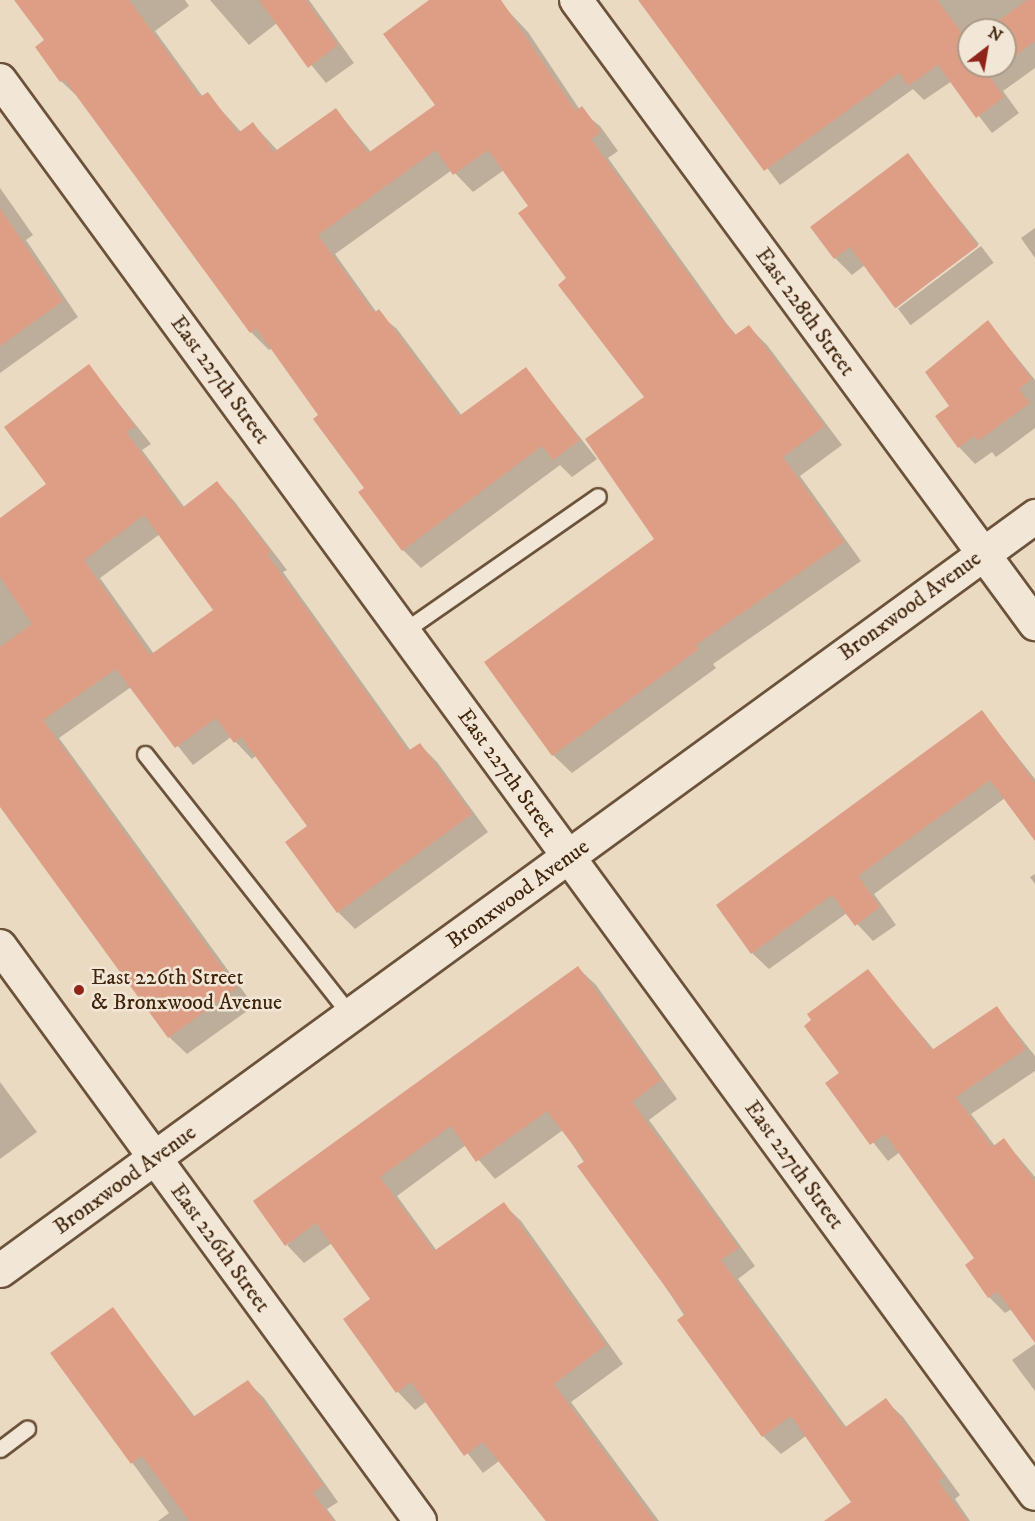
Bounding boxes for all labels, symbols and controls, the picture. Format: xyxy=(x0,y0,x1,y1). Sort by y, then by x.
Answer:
north arrow xyxy=(957,18,1017,78)
text: N xyxy=(984,22,1006,46)
street label: East 228th Street xyxy=(750,243,860,381)
street label: East 227th Street xyxy=(165,311,275,449)
street label: Bronxwood Avenue xyxy=(834,545,986,667)
street label: East 227th Street xyxy=(452,704,562,842)
street label: Bronxwood Avenue xyxy=(442,833,594,955)
place label: East 226th Street & Bronxwood Avenue xyxy=(91,964,282,1016)
marker: East 226th Street & Bronxwood Avenue xyxy=(72,983,86,997)
street label: East 227th Street xyxy=(739,1096,849,1234)
street label: Bronxwood Avenue xyxy=(49,1119,201,1241)
street label: East 226th Street xyxy=(165,1179,275,1317)

